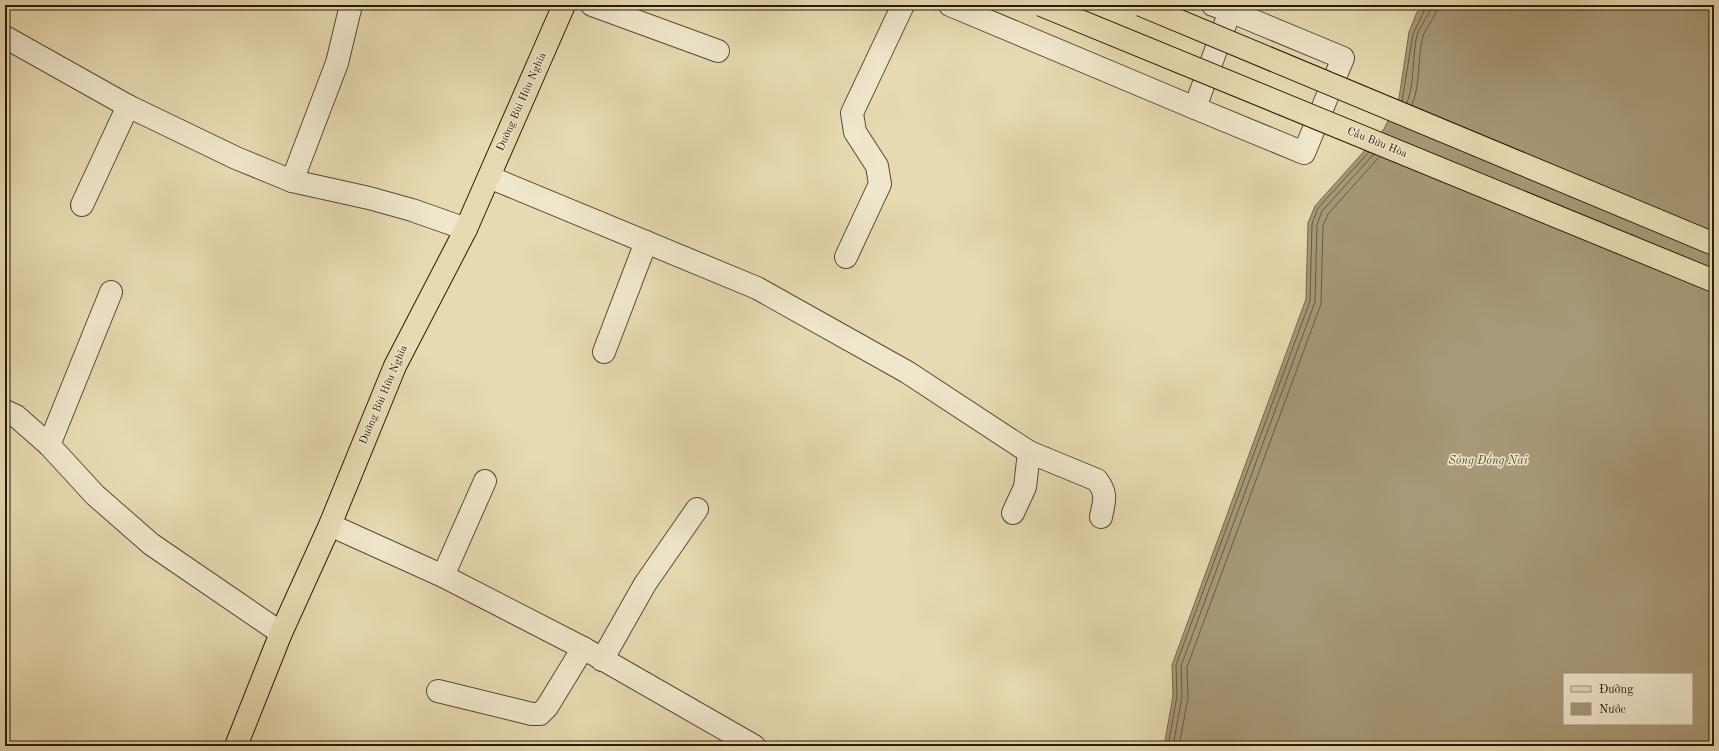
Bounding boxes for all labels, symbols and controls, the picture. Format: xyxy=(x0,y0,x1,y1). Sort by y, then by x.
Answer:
street label: Đường Bùi Hữu Nghĩa xyxy=(495,51,549,153)
street label: Cầu Bửu Hòa xyxy=(1345,125,1410,160)
street label: Đường Bùi Hữu Nghĩa xyxy=(358,343,410,446)
water label: Sông Đồng Nai xyxy=(1448,453,1528,467)
legend xyxy=(1563,673,1693,725)
text: Đường xyxy=(1599,684,1634,696)
text: Nước xyxy=(1599,704,1626,716)

